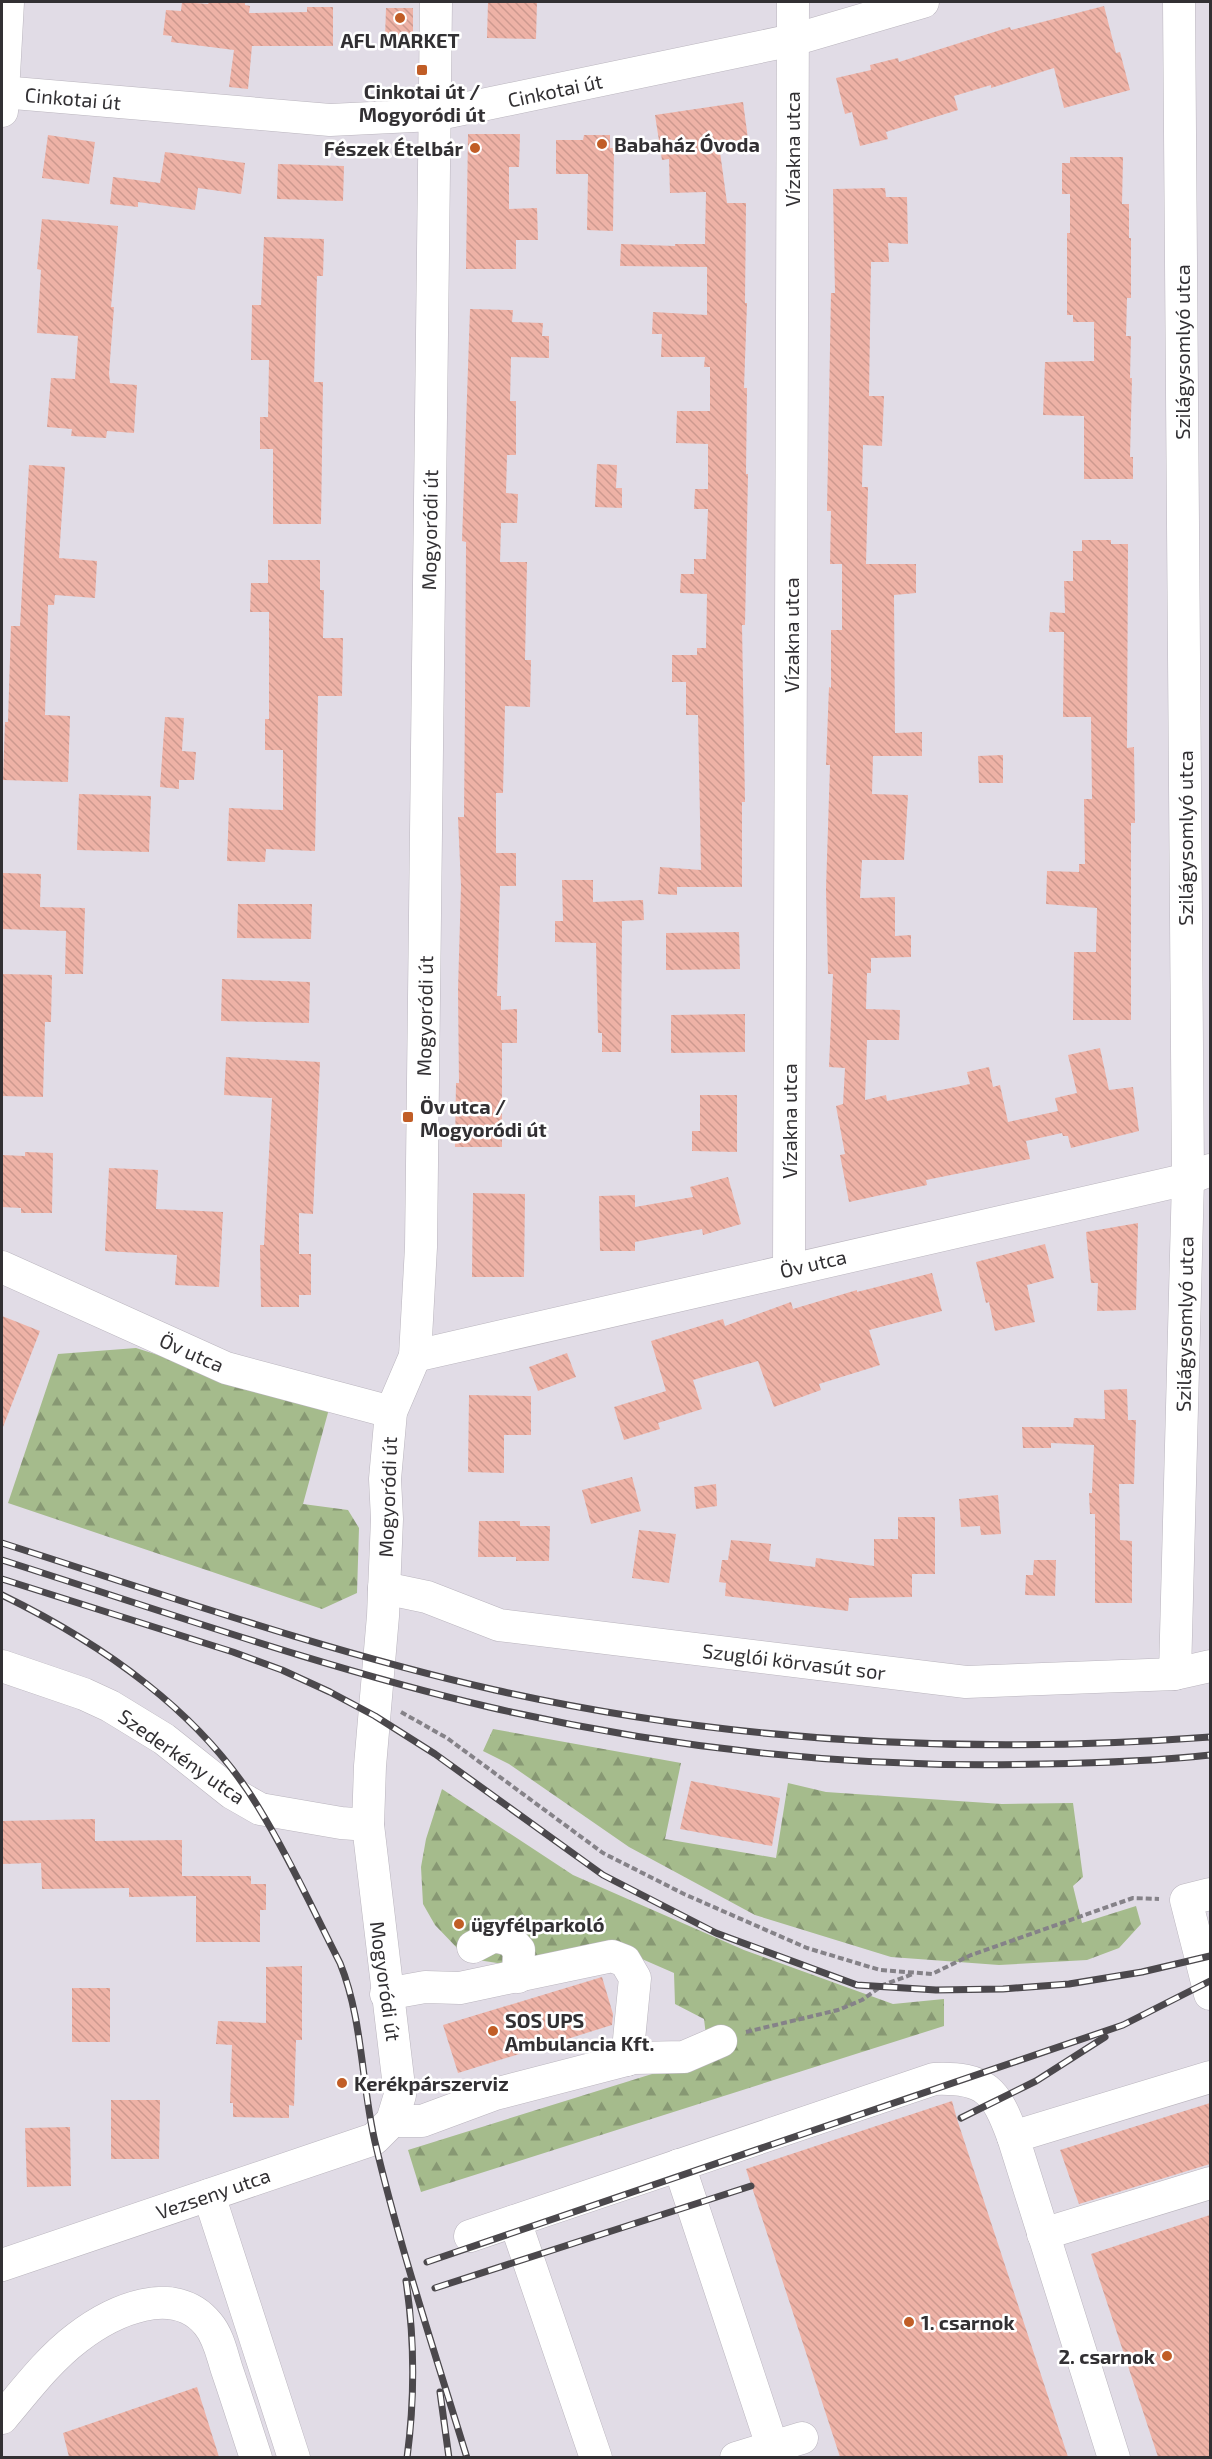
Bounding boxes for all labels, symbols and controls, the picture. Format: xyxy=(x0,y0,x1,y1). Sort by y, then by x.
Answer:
marker: AFL MARKET xyxy=(393,11,407,25)
place label: AFL MARKET xyxy=(340,28,460,52)
marker: Cinkotai út / Mogyoródi út xyxy=(415,63,429,77)
street label: Cinkotai út xyxy=(505,68,605,112)
place label: Cinkotai út / Mogyoródi út xyxy=(359,79,485,127)
street label: Cinkotai út xyxy=(24,82,122,114)
street label: Vízakna utca xyxy=(780,91,804,207)
place label: Babaház Óvoda xyxy=(614,132,760,156)
place label: Fészek Ételbár xyxy=(324,136,463,160)
marker: Babaház Óvoda xyxy=(595,137,609,151)
marker: Fészek Ételbár xyxy=(468,141,482,155)
street label: Szilágysomlyó utca xyxy=(1170,264,1194,440)
street label: Mogyoródi út xyxy=(416,469,442,591)
street label: Vízakna utca xyxy=(779,577,803,693)
street label: Szilágysomlyó utca xyxy=(1173,750,1197,926)
street label: Mogyoródi út xyxy=(411,955,437,1077)
street label: Vízakna utca xyxy=(777,1063,801,1179)
place label: Öv utca / Mogyoródi út xyxy=(420,1094,547,1142)
marker: Öv utca / Mogyoródi út xyxy=(401,1110,415,1124)
street label: Szilágysomlyó utca xyxy=(1170,1236,1198,1412)
street label: Öv utca xyxy=(777,1244,849,1282)
street label: Öv utca xyxy=(156,1327,228,1377)
street label: Mogyoródi út xyxy=(373,1436,401,1558)
street label: Szuglói körvasút sor xyxy=(701,1638,887,1684)
street label: Szederkény utca xyxy=(114,1703,250,1809)
place label: ügyfélparkoló xyxy=(471,1912,605,1937)
marker: ügyfélparkoló xyxy=(452,1917,466,1931)
street label: Mogyoródi út xyxy=(366,1919,406,2043)
place label: SOS UPS Ambulancia Kft. xyxy=(505,2008,654,2055)
marker: SOS UPS Ambulancia Kft. xyxy=(486,2024,500,2038)
place label: Kerékpárszerviz xyxy=(354,2071,509,2095)
marker: Kerékpárszerviz xyxy=(335,2076,349,2090)
street label: Vezseny utca xyxy=(153,2162,273,2224)
place label: 1. csarnok xyxy=(921,2310,1015,2334)
marker: 1. csarnok xyxy=(902,2315,916,2329)
place label: 2. csarnok xyxy=(1058,2344,1156,2368)
marker: 2. csarnok xyxy=(1160,2349,1174,2363)

